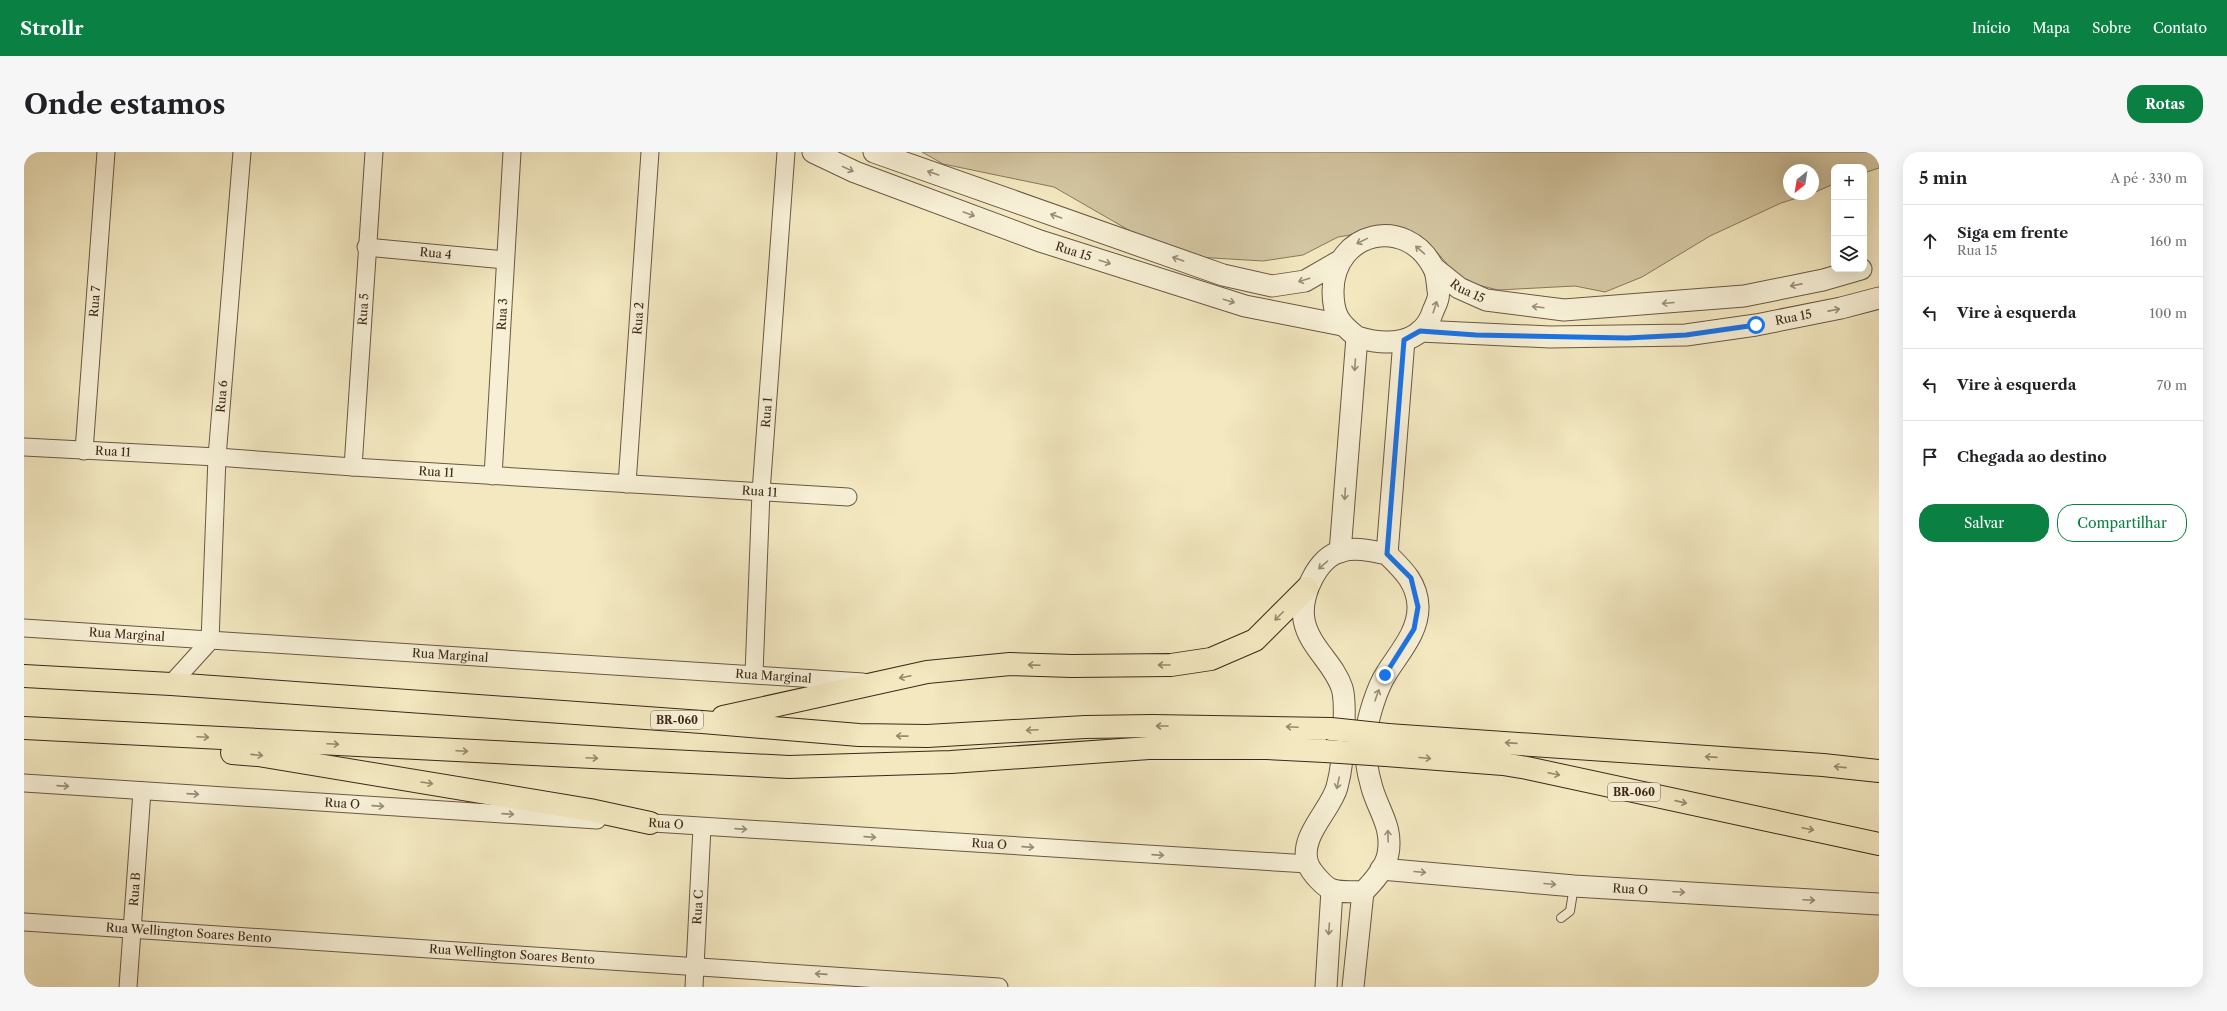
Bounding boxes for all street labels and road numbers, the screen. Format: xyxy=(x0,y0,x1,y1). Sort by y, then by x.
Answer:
street label: Rua 15 xyxy=(1054,238,1094,264)
street label: Rua 4 xyxy=(419,244,453,262)
street label: Rua 15 xyxy=(1447,276,1487,306)
street label: Rua 7 xyxy=(86,285,103,318)
street label: Rua 5 xyxy=(354,293,372,326)
street label: Rua 3 xyxy=(494,298,510,331)
street label: Rua 2 xyxy=(629,302,647,335)
street label: Rua 15 xyxy=(1774,306,1813,328)
street label: Rua 6 xyxy=(213,379,230,413)
street label: Rua 1 xyxy=(758,396,775,428)
street label: Rua 11 xyxy=(95,443,131,460)
street label: Rua 11 xyxy=(418,463,455,480)
street label: Rua 11 xyxy=(741,483,778,500)
street label: Rua Marginal xyxy=(88,624,166,644)
street label: Rua Marginal xyxy=(412,645,489,665)
street label: Rua Marginal xyxy=(735,666,813,686)
road number: BR-060 xyxy=(651,711,703,729)
road number: BR-060 xyxy=(1608,783,1660,801)
street label: Rua O xyxy=(324,794,361,812)
street label: Rua O xyxy=(648,815,684,832)
street label: Rua O xyxy=(971,835,1008,852)
street label: Rua B xyxy=(126,872,143,907)
street label: Rua O xyxy=(1612,880,1648,897)
street label: Rua C xyxy=(689,889,706,925)
street label: Rua Wellington Soares Bento xyxy=(105,919,272,945)
street label: Rua Wellington Soares Bento xyxy=(429,941,595,967)

